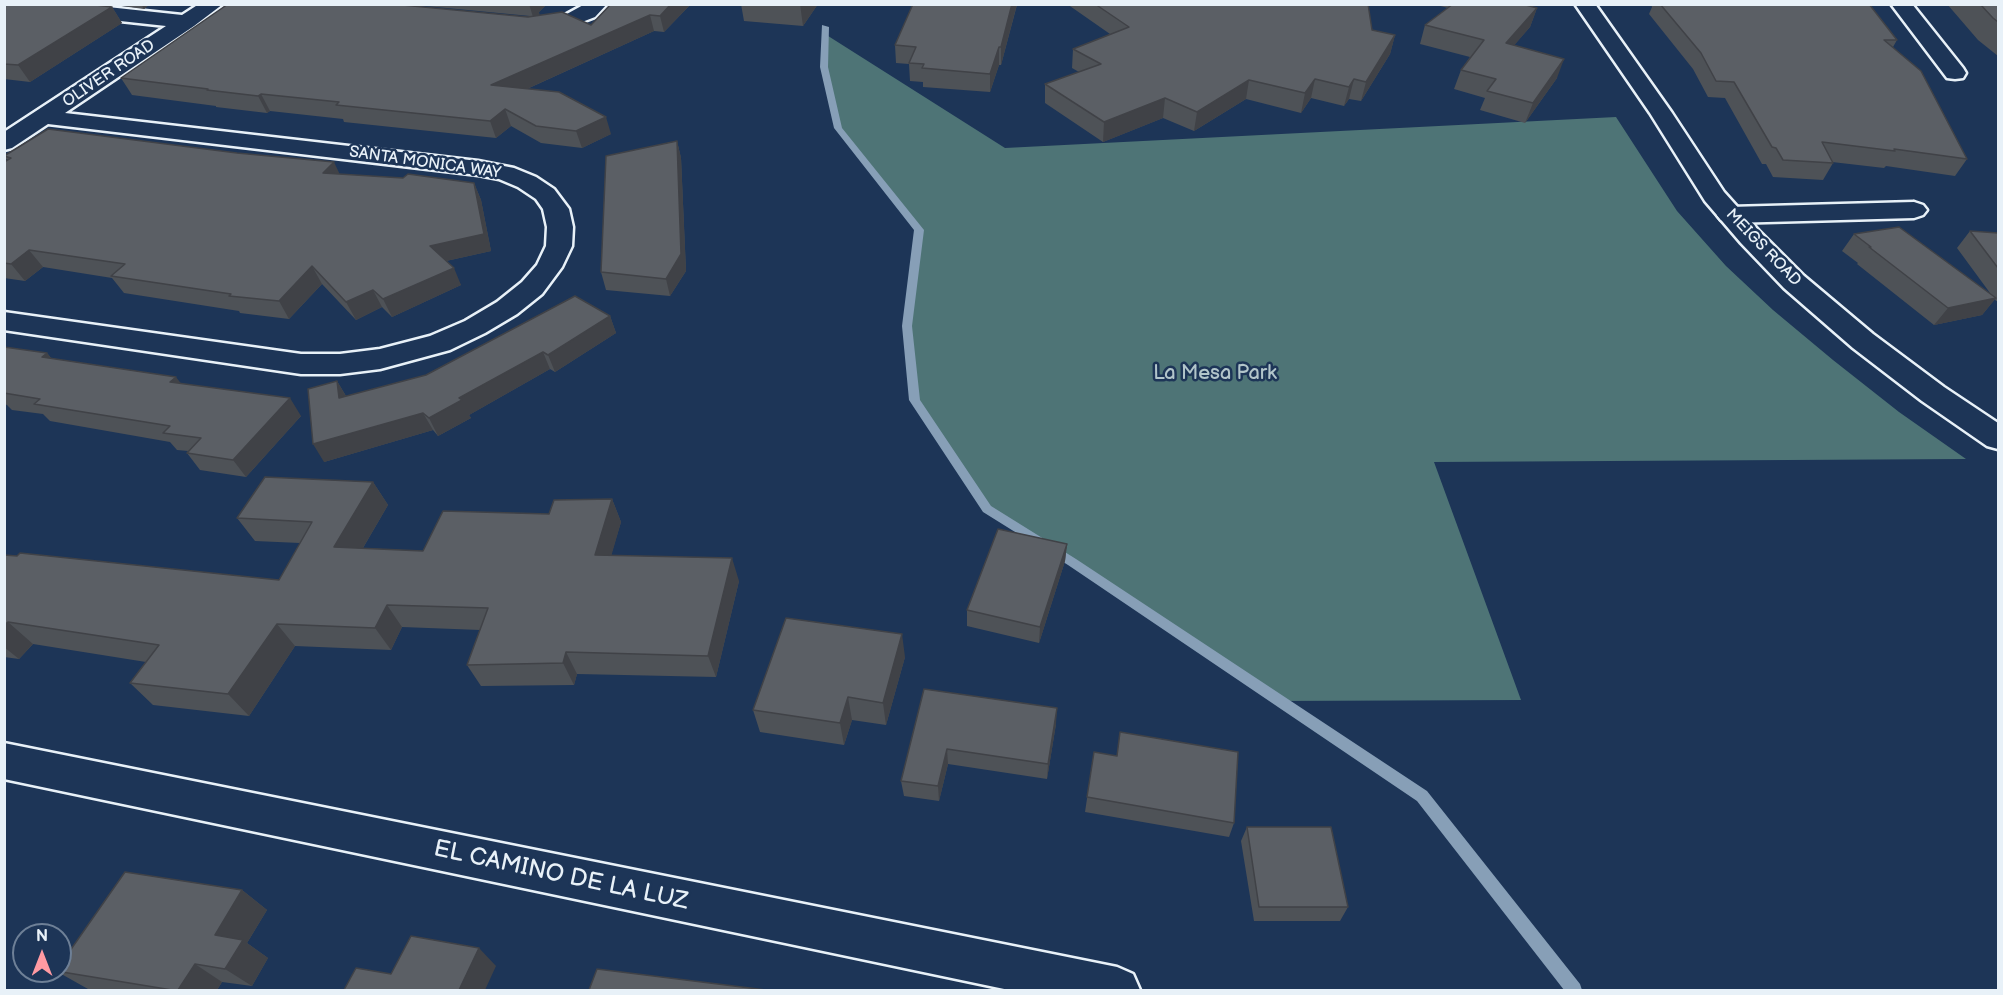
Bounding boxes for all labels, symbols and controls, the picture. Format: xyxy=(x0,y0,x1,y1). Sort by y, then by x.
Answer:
street label: OLIVER ROAD xyxy=(59,36,159,112)
street label: SANTA MONICA WAY xyxy=(348,143,502,183)
street label: MEIGS ROAD xyxy=(1721,205,1805,291)
park label: La Mesa Park xyxy=(1153,362,1277,386)
street label: EL CAMINO DE LA LUZ xyxy=(431,835,691,917)
north arrow xyxy=(12,923,72,983)
text: N xyxy=(36,927,48,946)

